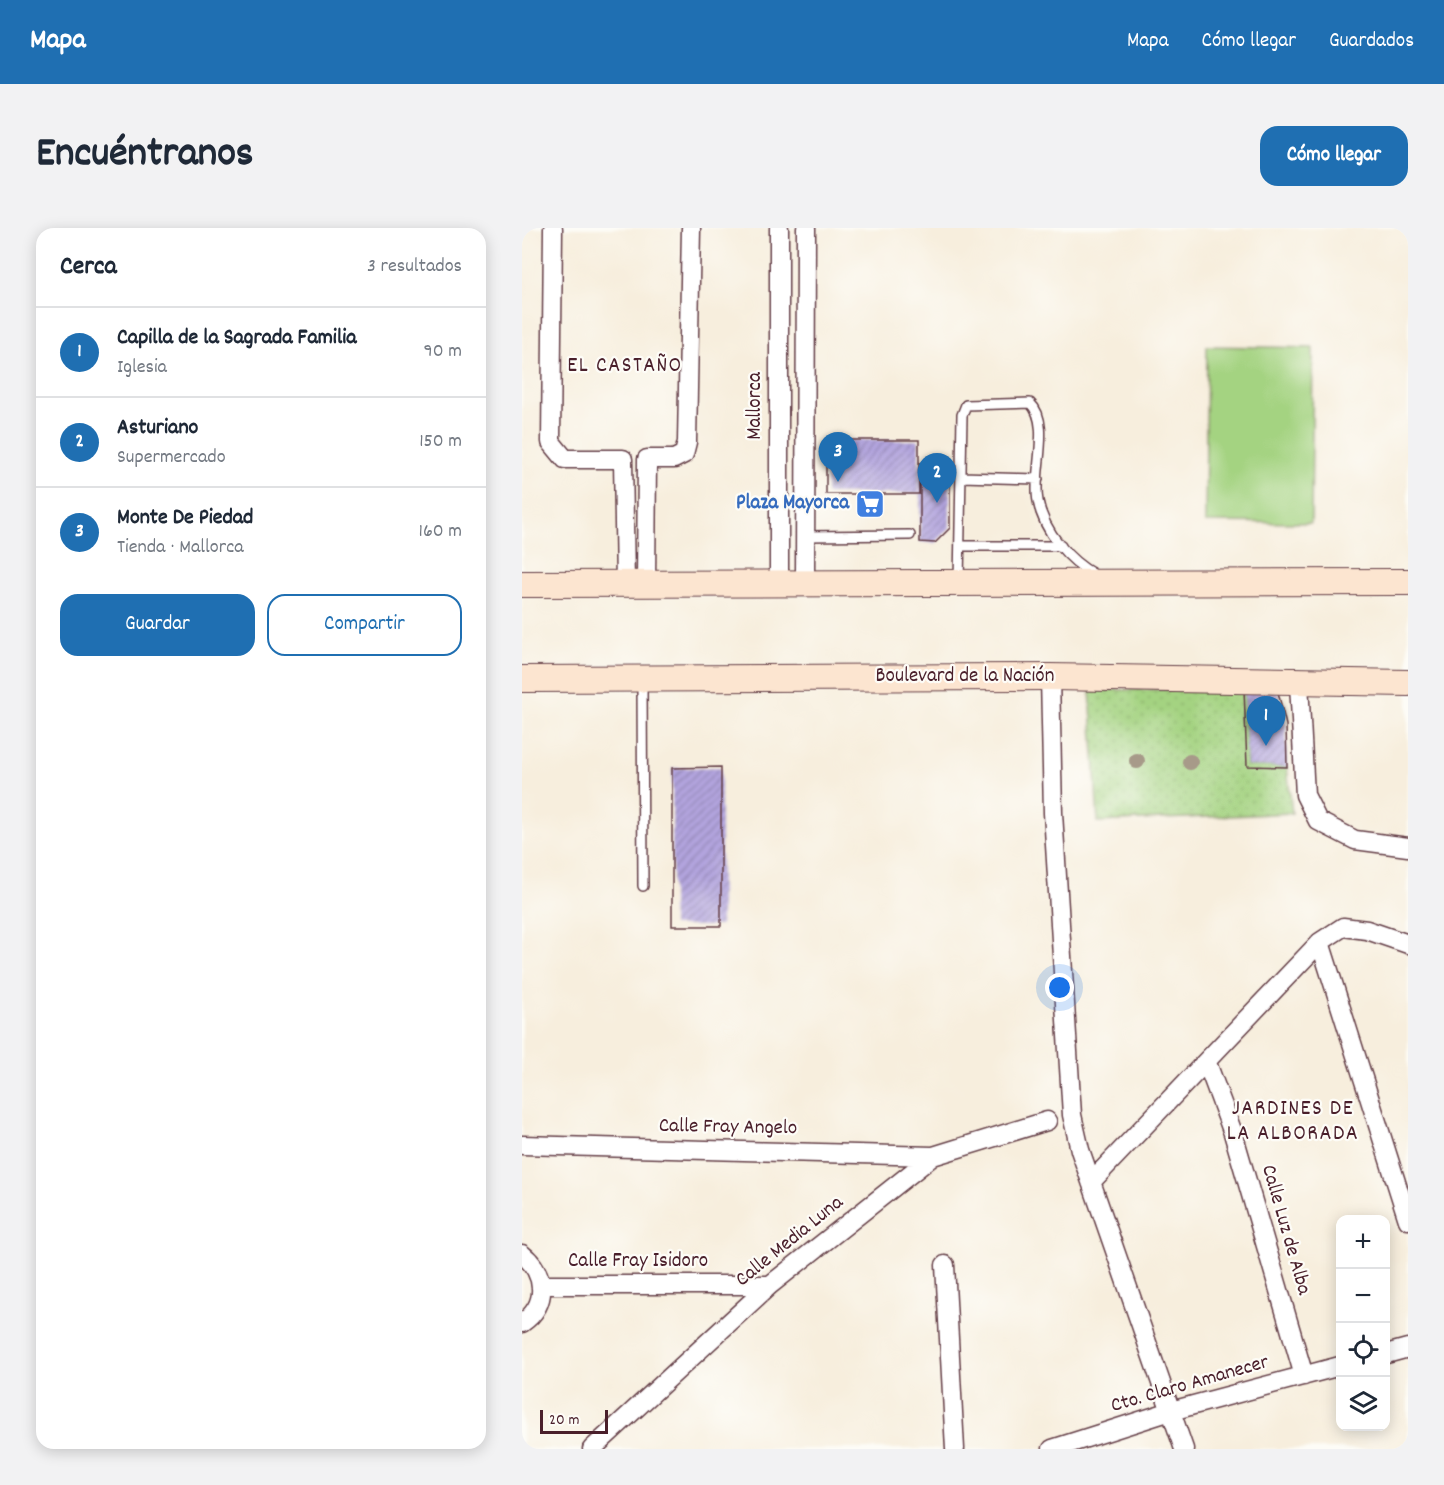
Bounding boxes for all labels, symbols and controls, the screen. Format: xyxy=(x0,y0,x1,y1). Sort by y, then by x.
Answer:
text: Mapa xyxy=(30,22,86,62)
text: Mapa xyxy=(1127,27,1169,57)
text: Cómo llegar xyxy=(1202,27,1296,57)
text: Guardados xyxy=(1329,27,1414,57)
text: Encuéntranos xyxy=(36,126,254,186)
button: Cómo llegar xyxy=(1260,126,1408,186)
text: Cerca xyxy=(60,249,117,286)
text: 3 resultados xyxy=(367,253,462,281)
text: Capilla de la Sagrada Familia xyxy=(117,323,356,354)
text: 1 xyxy=(77,338,82,366)
text: 90 m xyxy=(424,338,462,366)
district label: EL CASTAÑO xyxy=(567,351,683,382)
text: Iglesia xyxy=(117,354,167,382)
street label: Mallorca xyxy=(741,371,771,440)
text: Asturiano xyxy=(117,413,198,444)
text: 2 xyxy=(75,428,84,456)
text: 150 m xyxy=(419,428,462,456)
pin: 3 xyxy=(818,432,858,482)
text: Supermercado xyxy=(117,444,226,472)
pin: 2 xyxy=(918,454,956,503)
supermarket icon: Plaza Mayorca xyxy=(854,488,886,520)
place label: Plaza Mayorca xyxy=(736,489,850,519)
text: Monte De Piedad xyxy=(117,503,253,534)
text: 3 xyxy=(75,518,84,546)
text: 160 m xyxy=(419,518,462,546)
text: Tienda · Mallorca xyxy=(117,534,244,562)
button: Guardar xyxy=(60,594,255,656)
button: Compartir xyxy=(267,594,462,656)
street label: Boulevard de la Nación xyxy=(876,662,1054,692)
pin: 1 xyxy=(1246,696,1286,746)
your location xyxy=(1045,973,1074,1002)
district label: JARDINES DE LA ALBORADA xyxy=(1227,1094,1359,1150)
street label: Calle Fray Angelo xyxy=(658,1112,798,1144)
street label: Calle Luz de Alba xyxy=(1252,1161,1318,1300)
street label: Calle Media Luna xyxy=(730,1188,851,1295)
map controls xyxy=(1336,1215,1390,1431)
button: + xyxy=(1336,1215,1390,1269)
street label: Calle Fray Isidoro xyxy=(568,1247,708,1277)
button: − xyxy=(1336,1269,1390,1323)
button: locate xyxy=(1336,1323,1390,1377)
street label: Cto. Claro Amanecer xyxy=(1107,1348,1273,1422)
button: layers xyxy=(1336,1377,1390,1431)
scale bar xyxy=(540,1407,608,1434)
text: 20 m xyxy=(549,1409,579,1432)

